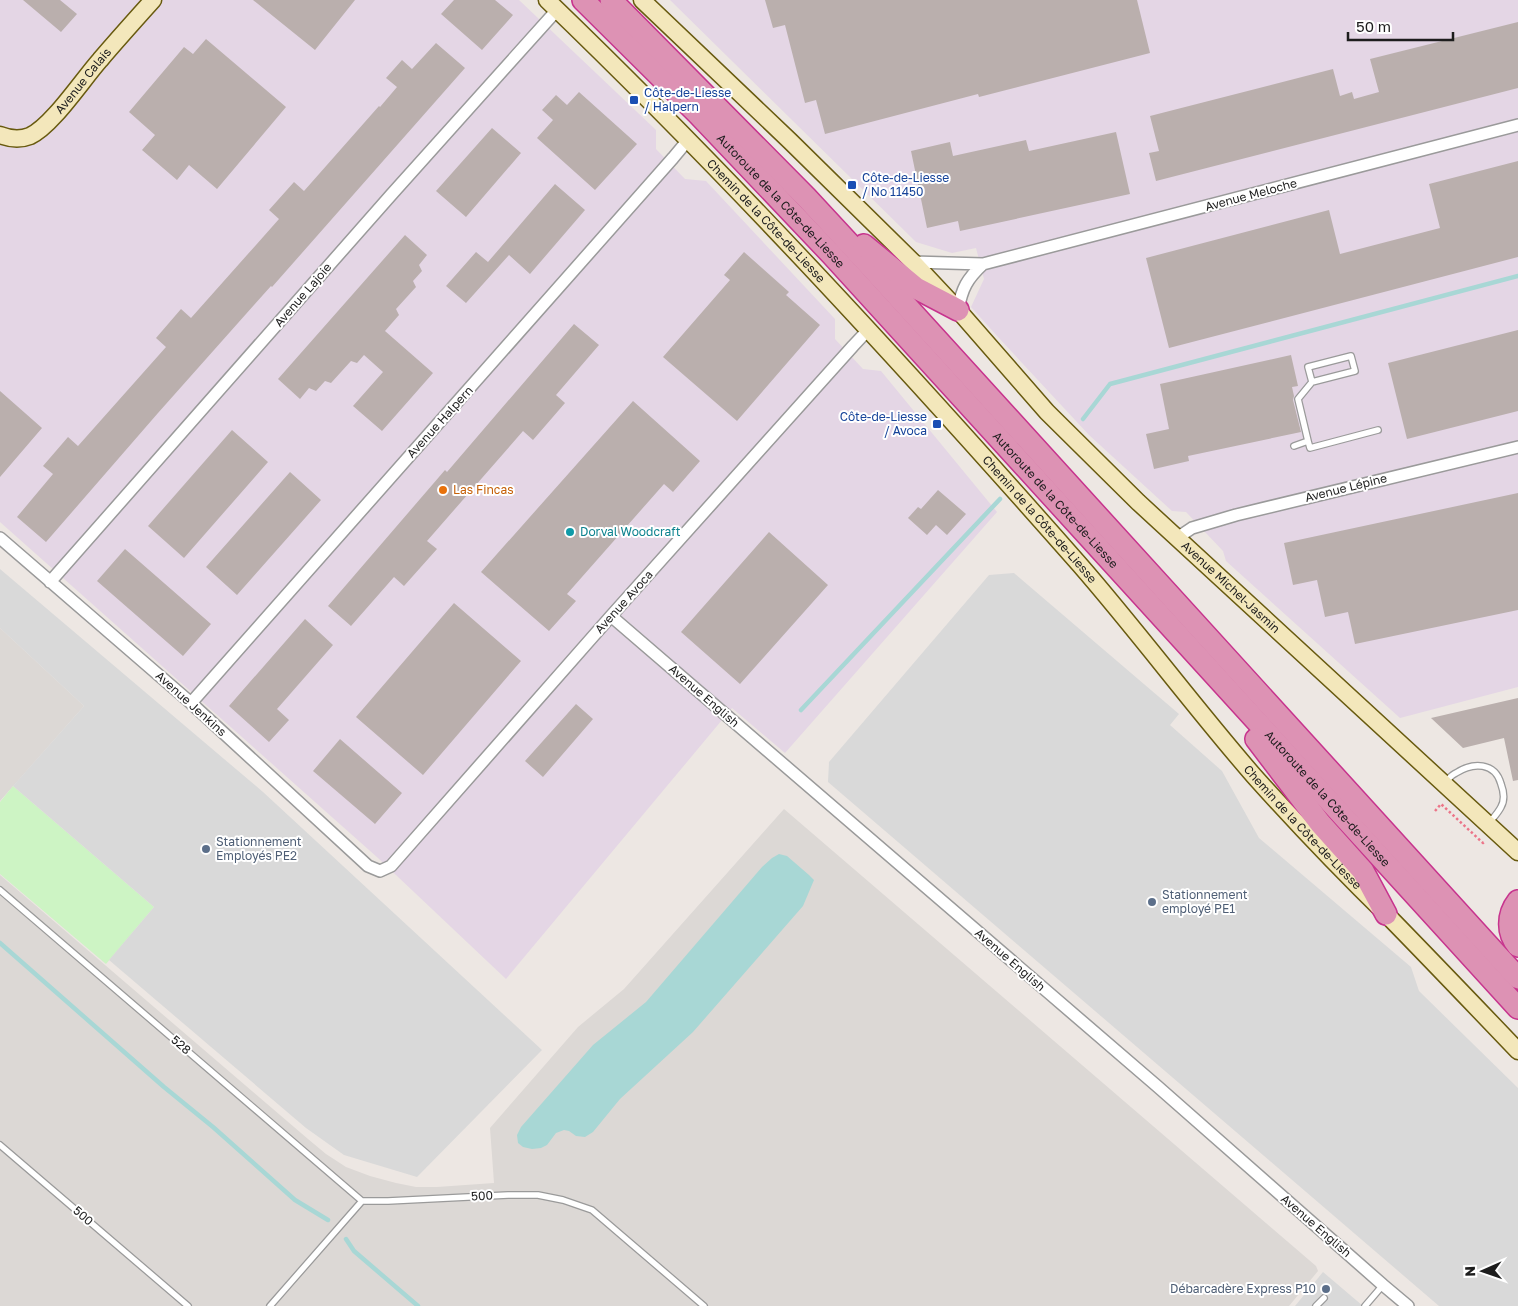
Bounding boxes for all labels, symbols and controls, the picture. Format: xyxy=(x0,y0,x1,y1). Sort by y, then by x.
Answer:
scale bar xyxy=(1348,10,1453,42)
text: 50 m xyxy=(1356,17,1391,35)
street label: Avenue Calais xyxy=(52,44,114,117)
place label: Côte-de-Liesse / Halpern xyxy=(644,85,731,114)
marker: Côte-de-Liesse / Halpern xyxy=(628,94,640,106)
street label: Autoroute de la Côte-de-Liesse xyxy=(714,131,848,271)
street label: Chemin de la Côte-de-Liesse xyxy=(704,156,829,286)
place label: Côte-de-Liesse / No 11450 xyxy=(862,170,949,199)
street label: Avenue Meloche xyxy=(1203,175,1298,214)
marker: Côte-de-Liesse / No 11450 xyxy=(846,179,858,191)
street label: Avenue Lajoie xyxy=(271,260,334,330)
street label: Avenue Halpern xyxy=(403,383,476,461)
place label: Côte-de-Liesse / Avoca xyxy=(840,409,927,438)
marker: Côte-de-Liesse / Avoca xyxy=(931,418,943,430)
street label: Autoroute de la Côte-de-Liesse xyxy=(990,428,1122,571)
street label: Chemin de la Côte-de-Liesse xyxy=(979,452,1100,586)
street label: Avenue Lépine xyxy=(1303,470,1388,505)
place label: Las Fincas xyxy=(453,482,514,497)
marker: Las Fincas xyxy=(437,484,449,496)
place label: Dorval Woodcraft xyxy=(580,524,681,539)
marker: Dorval Woodcraft xyxy=(564,526,576,538)
street label: Avenue Michel-Jasmin xyxy=(1178,538,1283,636)
street label: Avenue Avoca xyxy=(591,567,656,636)
street label: Avenue English xyxy=(666,661,743,730)
street label: Avenue Jenkins xyxy=(153,668,230,739)
street label: Autoroute de la Côte-de-Liesse xyxy=(1262,727,1394,870)
street label: Chemin de la Côte-de-Liesse xyxy=(1241,762,1365,892)
place label: Stationnement Employés PE2 xyxy=(216,834,302,863)
marker: Stationnement Employés PE2 xyxy=(200,843,212,855)
place label: Stationnement employé PE1 xyxy=(1162,887,1248,916)
marker: Stationnement employé PE1 xyxy=(1146,896,1158,908)
street label: Avenue English xyxy=(972,925,1049,994)
street label: 528 xyxy=(168,1032,194,1057)
street label: 500 xyxy=(471,1187,493,1204)
street label: Avenue English xyxy=(1278,1191,1355,1260)
street label: 500 xyxy=(70,1203,96,1228)
north arrow xyxy=(1458,1246,1508,1296)
text: N xyxy=(1461,1266,1478,1277)
place label: Débarcadère Express P10 xyxy=(1170,1281,1316,1296)
marker: Débarcadère Express P10 xyxy=(1320,1283,1332,1295)

